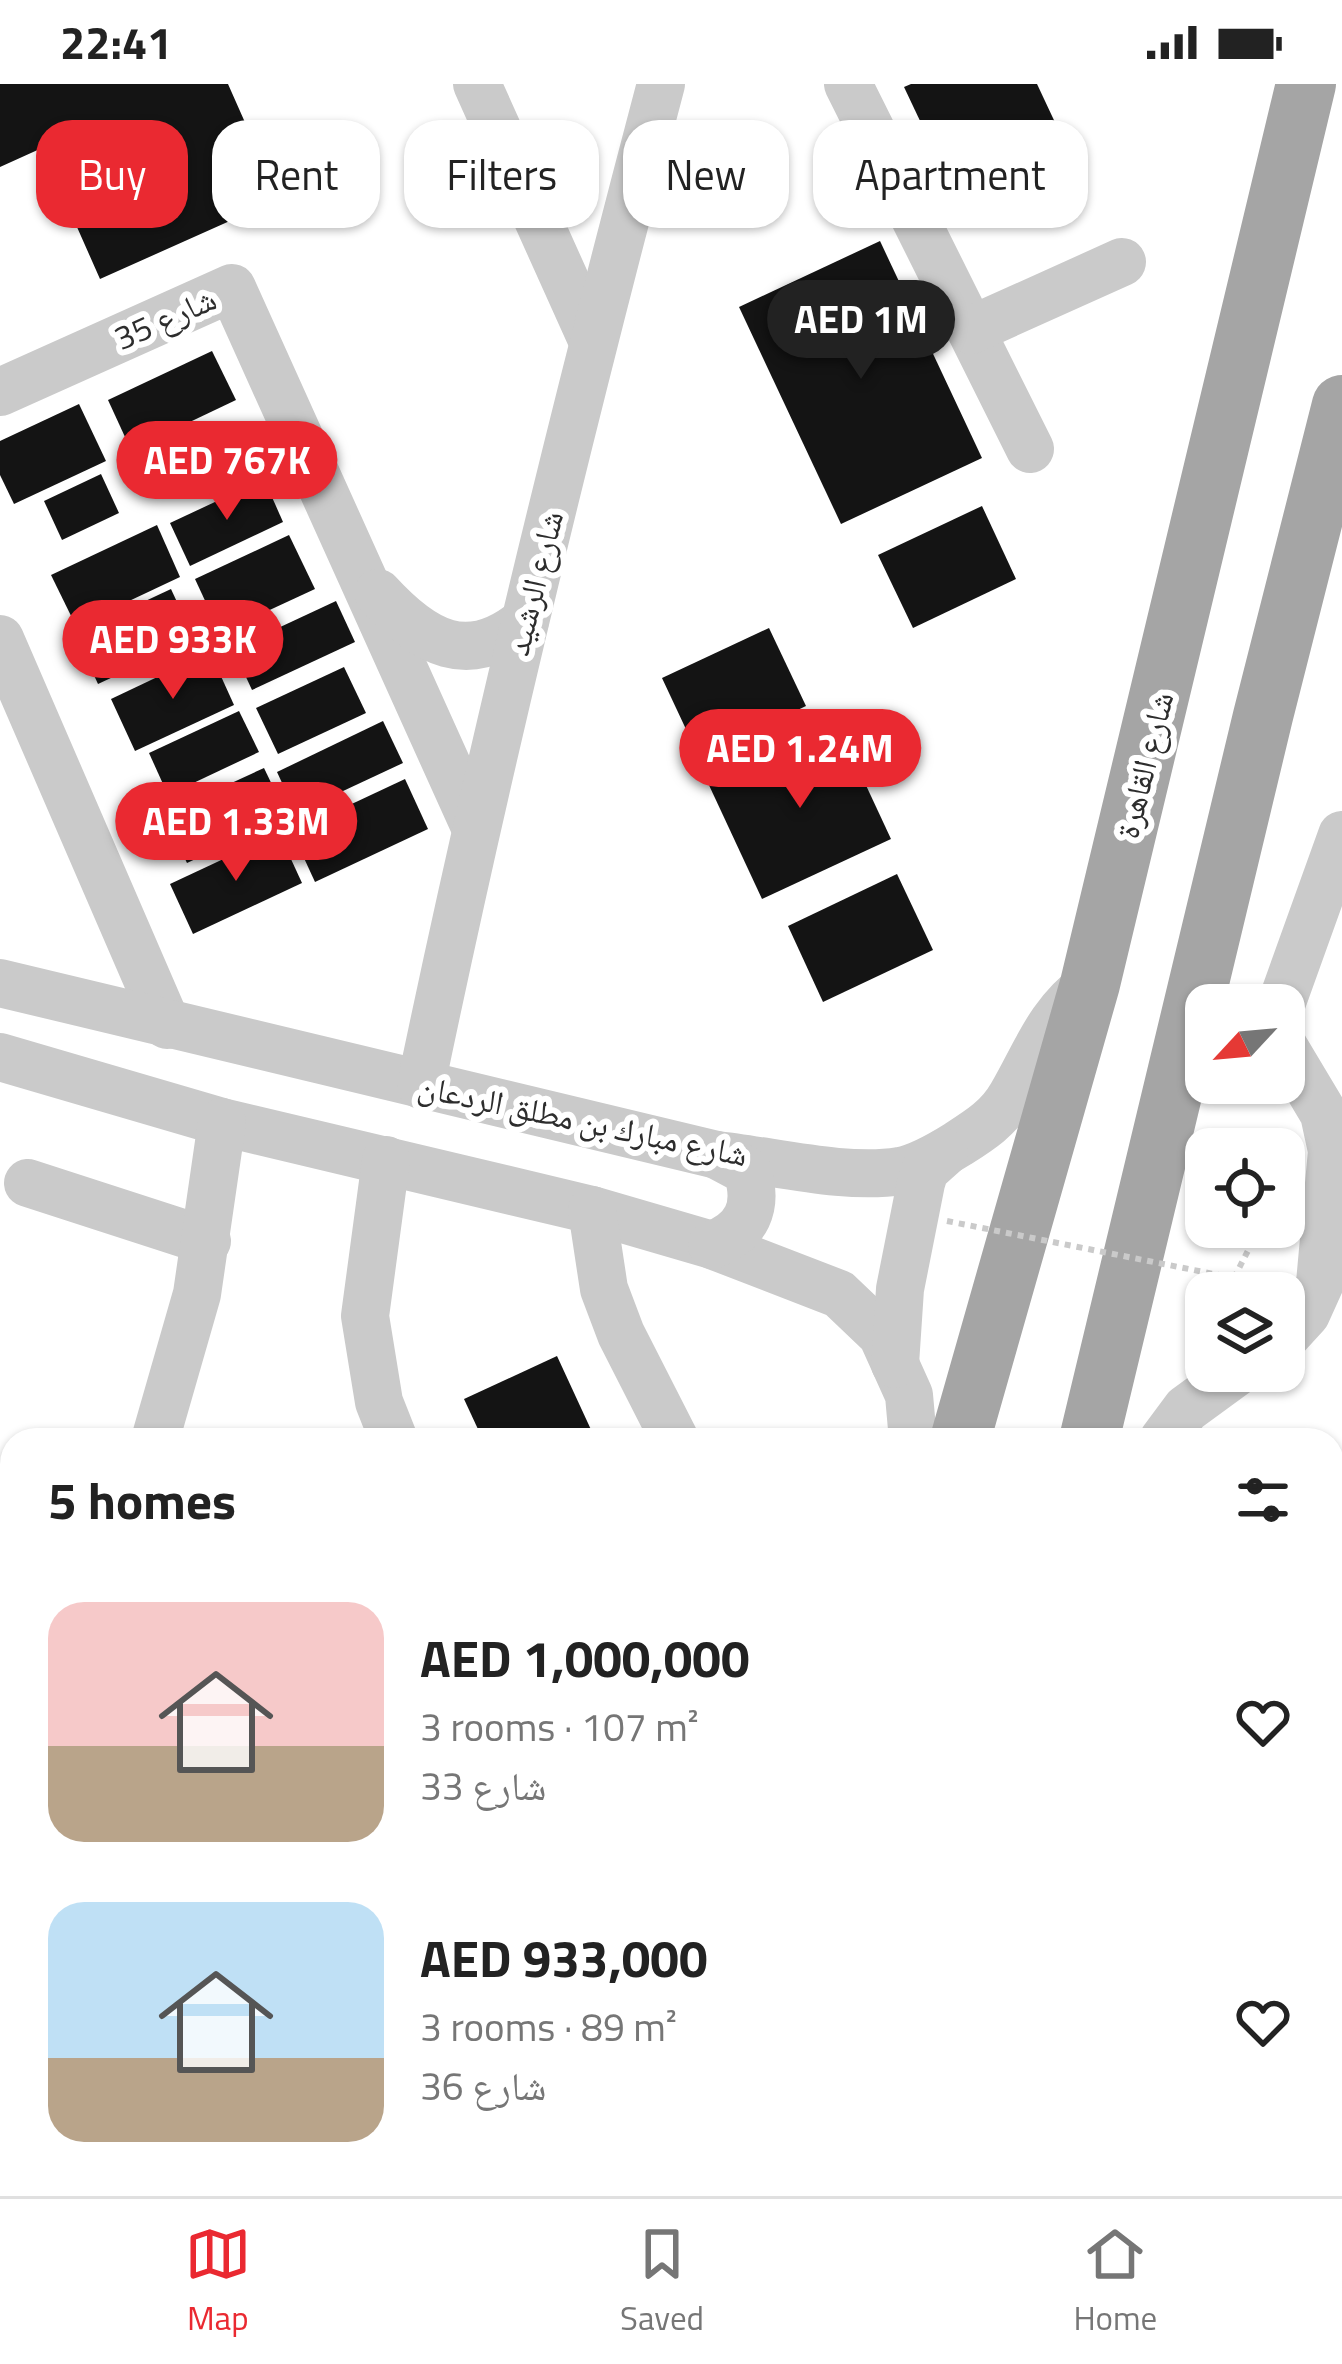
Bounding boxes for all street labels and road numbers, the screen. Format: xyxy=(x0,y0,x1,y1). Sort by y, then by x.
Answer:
street label: شارع 35 xyxy=(106,273,224,363)
street label: شارع الرشيد xyxy=(492,505,576,661)
street label: شارع القاهرة xyxy=(1102,686,1186,844)
street label: شارع مبارك بن مطلق الردعان xyxy=(414,1061,752,1179)

